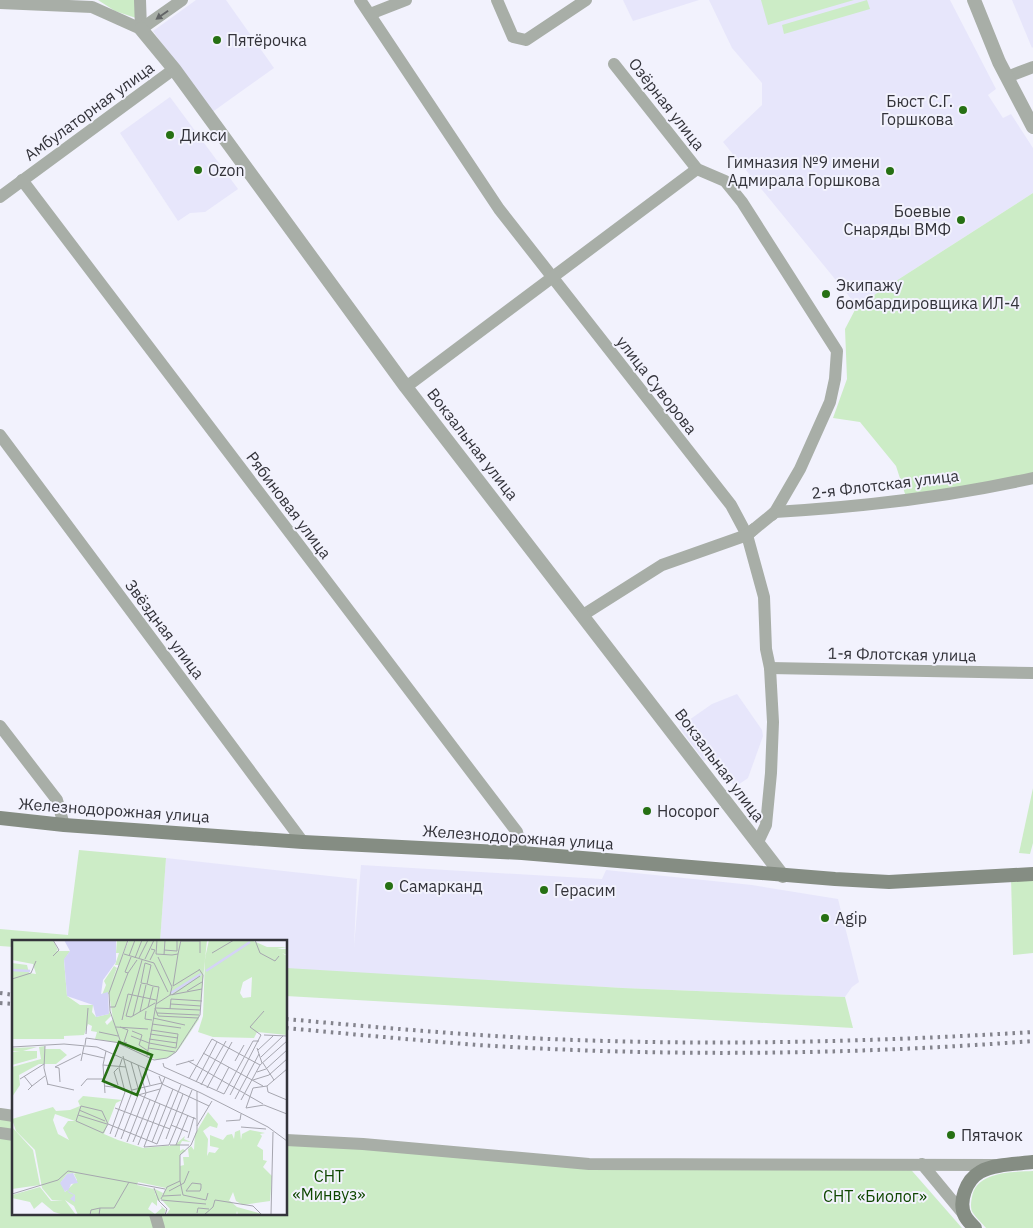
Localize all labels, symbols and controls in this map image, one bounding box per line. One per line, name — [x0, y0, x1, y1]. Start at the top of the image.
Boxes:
one-way arrow — [155, 10, 169, 20]
place label: Пятёрочка — [227, 30, 307, 50]
marker: Пятёрочка — [211, 34, 223, 46]
street label: Озёрная улица — [625, 54, 710, 155]
street label: Амбулаторная улица — [20, 57, 158, 165]
place label: Бюст С.Г. Горшкова — [881, 91, 953, 129]
marker: Бюст С.Г. Горшкова — [957, 104, 969, 116]
place label: Дикси — [180, 125, 227, 145]
marker: Дикси — [164, 129, 176, 141]
place label: Гимназия №9 имени Адмирала Горшкова — [727, 152, 880, 190]
place label: Ozon — [208, 160, 245, 180]
marker: Ozon — [192, 164, 204, 176]
marker: Гимназия №9 имени Адмирала Горшкова — [884, 165, 896, 177]
place label: Боевые Снаряды ВМФ — [843, 201, 951, 239]
marker: Боевые Снаряды ВМФ — [955, 214, 967, 226]
place label: Экипажу бомбардировщика ИЛ-4 — [836, 275, 1020, 313]
marker: Экипажу бомбардировщика ИЛ-4 — [820, 288, 832, 300]
street label: улица Суворова — [612, 332, 702, 439]
street label: Вокзальная улица — [423, 384, 523, 504]
street label: Рябиновая улица — [242, 447, 336, 563]
street label: 2-я Флотская улица — [810, 465, 960, 503]
street label: Звёздная улица — [121, 575, 209, 683]
street label: 1-я Флотская улица — [828, 643, 977, 665]
street label: Вокзальная улица — [671, 704, 769, 826]
street label: Железнодорожная улица — [18, 793, 211, 827]
place label: Носорог — [657, 801, 719, 821]
marker: Носорог — [641, 805, 653, 817]
street label: Железнодорожная улица — [422, 820, 615, 854]
place label: Самарканд — [399, 876, 483, 896]
marker: Самарканд — [383, 880, 395, 892]
place label: Герасим — [554, 880, 616, 900]
marker: Герасим — [538, 884, 550, 896]
place label: Agip — [835, 908, 867, 928]
marker: Agip — [819, 912, 831, 924]
inset map — [12, 940, 288, 1216]
place label: Пятачок — [961, 1125, 1023, 1145]
marker: Пятачок — [945, 1129, 957, 1141]
park label: СНТ «Минвуз» — [293, 1166, 366, 1204]
park label: СНТ «Биолог» — [823, 1186, 927, 1206]

